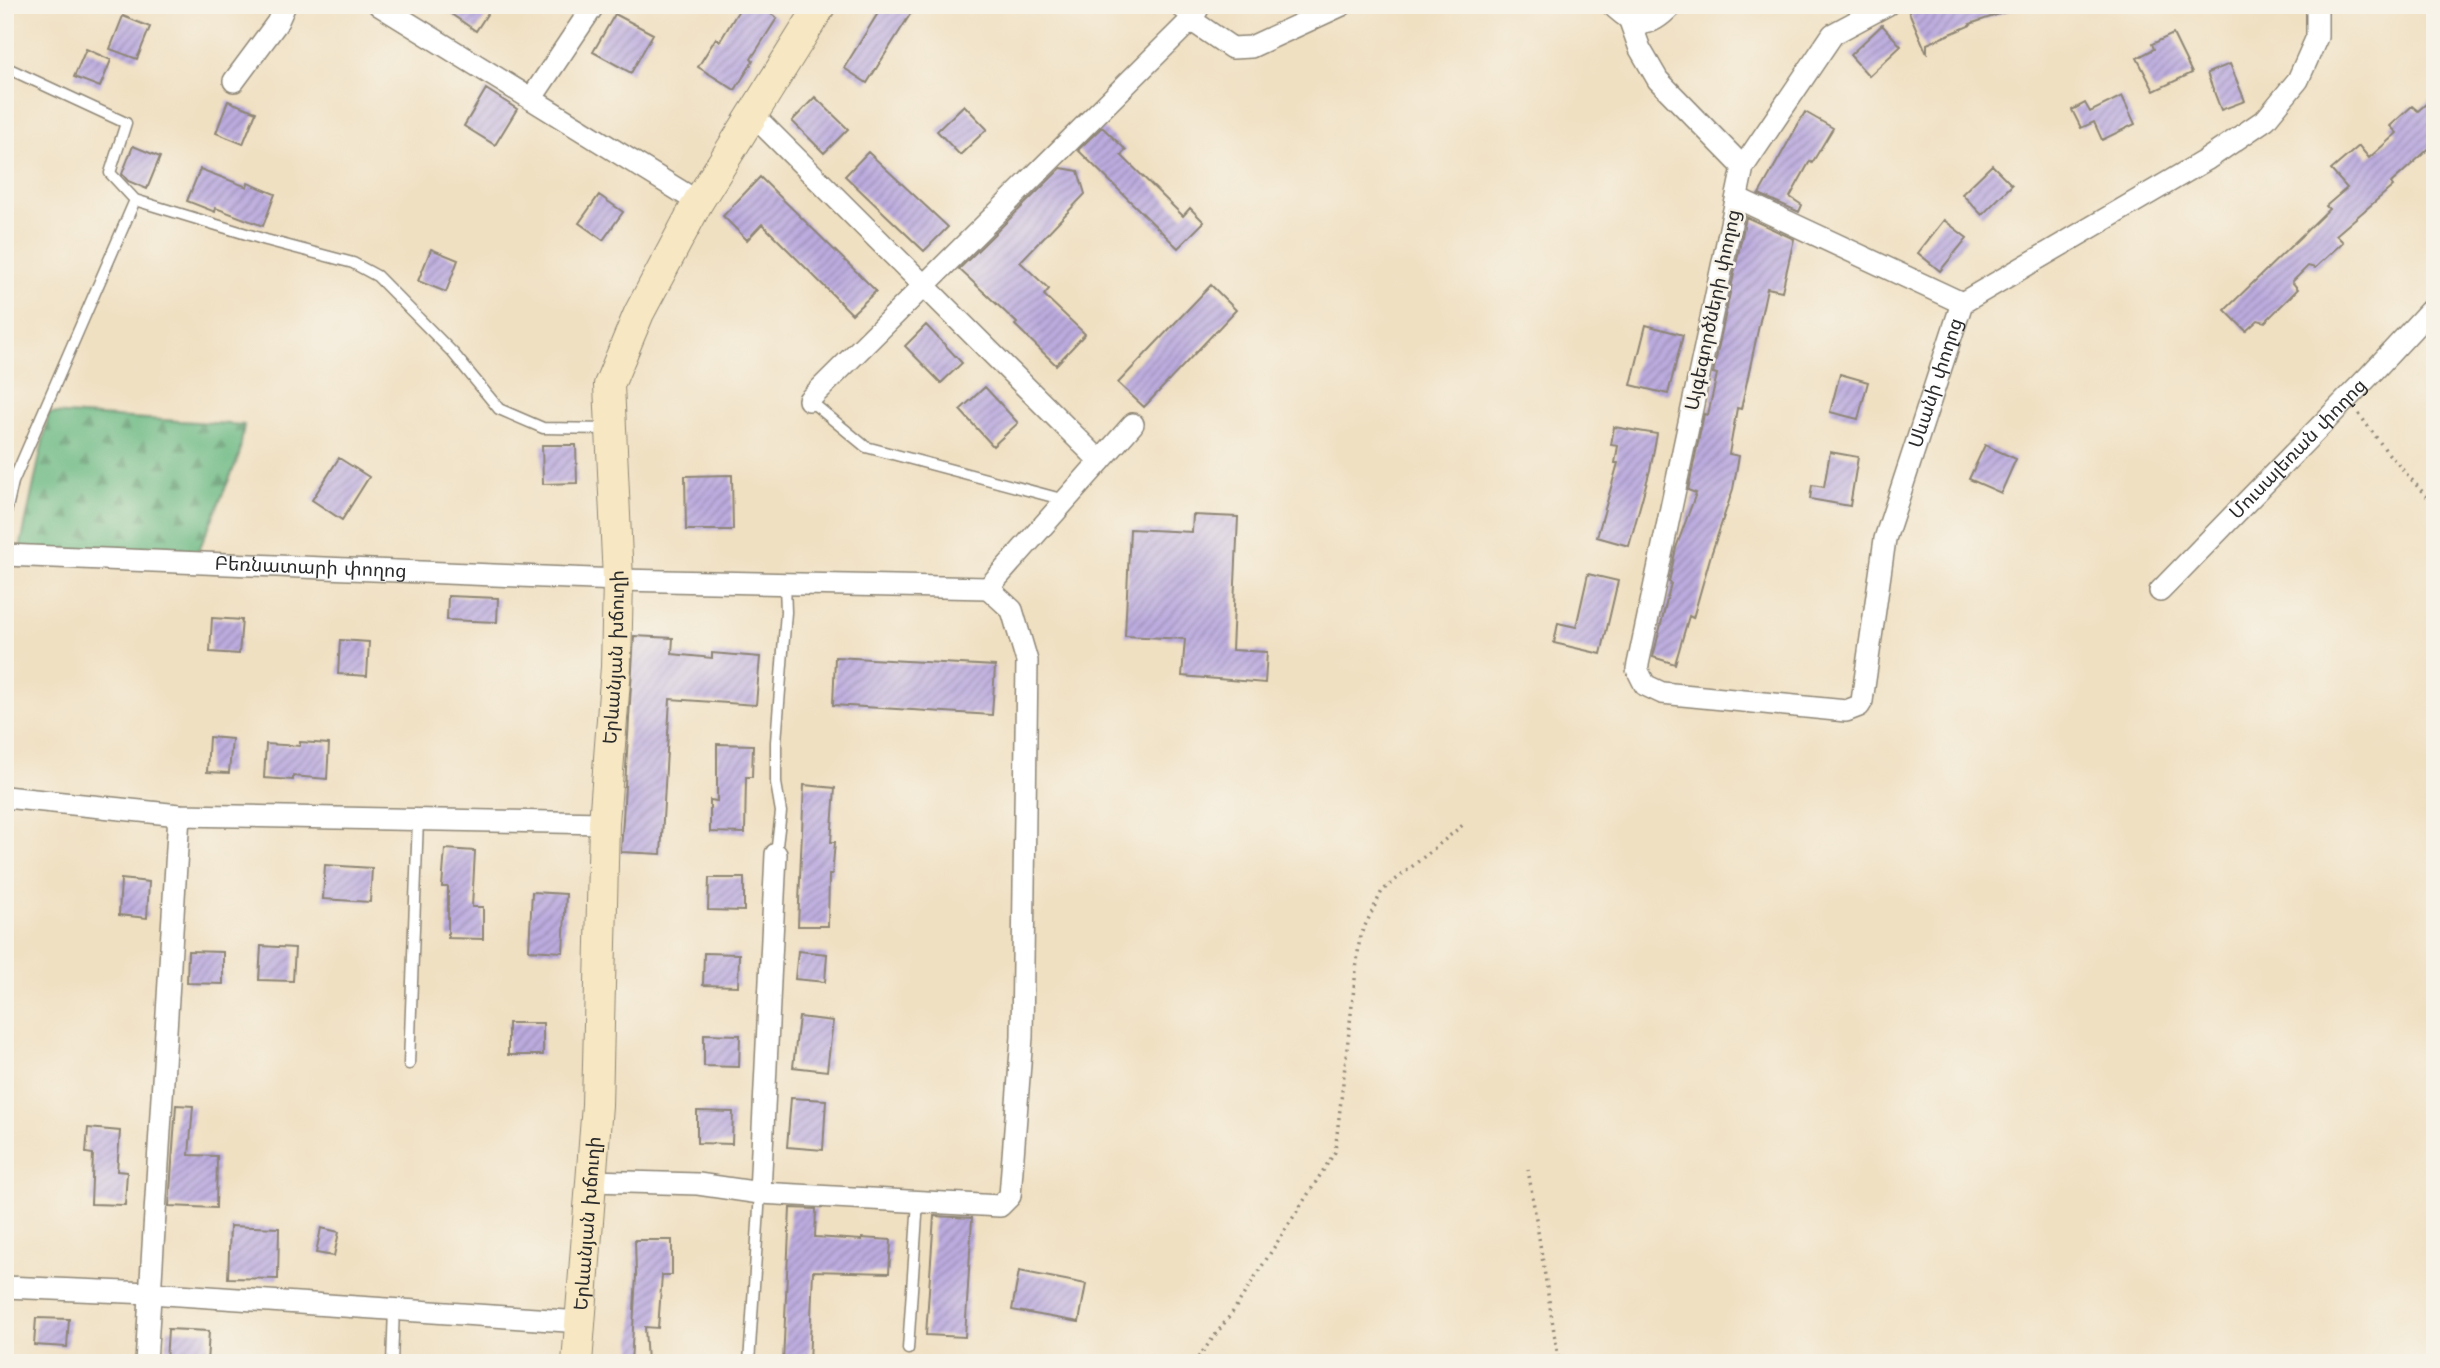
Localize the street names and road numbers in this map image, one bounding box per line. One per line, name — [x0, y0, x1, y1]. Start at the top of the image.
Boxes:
street label: Այգեգործների փողոց — [1681, 208, 1745, 412]
street label: Սևանի փողոց — [1905, 315, 1967, 451]
street label: Մուսալեռան փողոց — [2225, 374, 2371, 524]
street label: Բեռնատարի փողոց — [214, 553, 407, 582]
street label: Երևանյան խճուղի — [599, 570, 629, 745]
street label: Երևանյան խճուղի — [570, 1136, 606, 1311]

